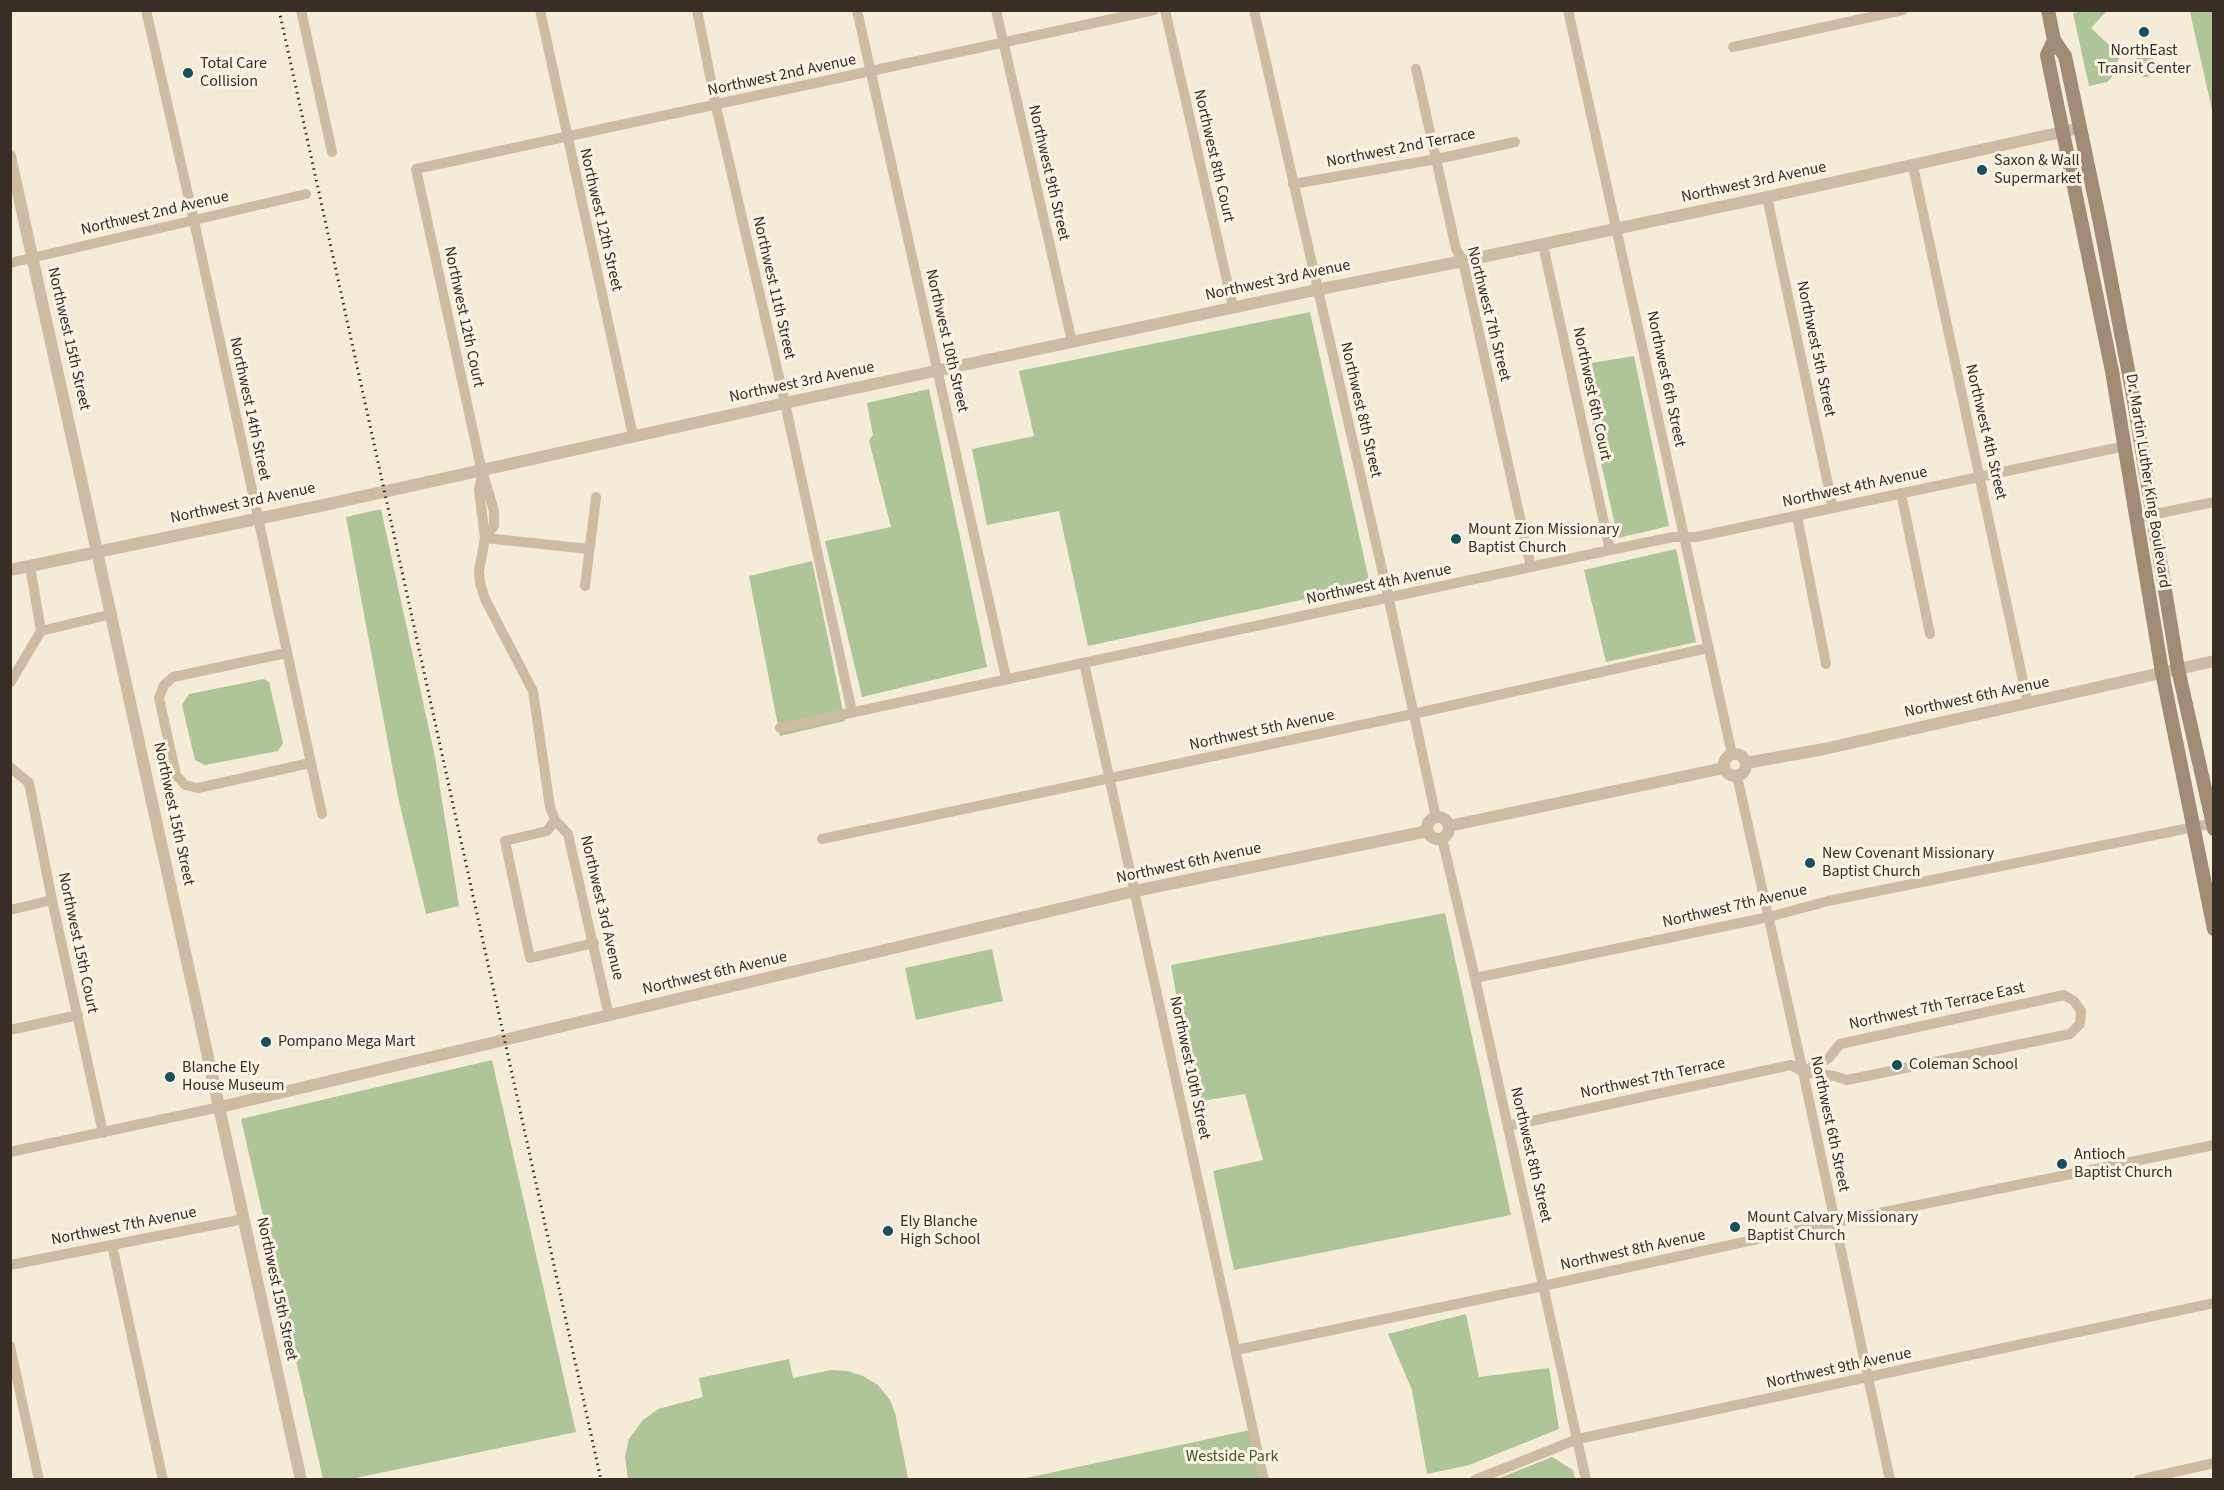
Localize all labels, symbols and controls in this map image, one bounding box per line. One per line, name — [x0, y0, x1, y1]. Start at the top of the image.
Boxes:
marker: NorthEast Transit Center — [2137, 25, 2151, 39]
place label: NorthEast Transit Center — [2097, 41, 2191, 79]
street label: Northwest 2nd Avenue — [706, 51, 858, 101]
place label: Total Care Collision — [200, 54, 267, 92]
marker: Total Care Collision — [181, 66, 195, 80]
street label: Northwest 8th Court — [1188, 88, 1238, 224]
street label: Northwest 9th Street — [1023, 103, 1073, 243]
street label: Northwest 2nd Terrace — [1325, 125, 1477, 173]
street label: Northwest 12th Street — [574, 147, 626, 293]
place label: Saxon & Wall Supermarket — [1994, 151, 2081, 189]
street label: Northwest 3rd Avenue — [1680, 158, 1828, 208]
marker: Saxon & Wall Supermarket — [1975, 163, 1989, 177]
street label: Northwest 2nd Avenue — [79, 188, 231, 240]
street label: Northwest 11th Street — [747, 215, 799, 361]
street label: Northwest 12th Court — [439, 245, 487, 389]
street label: Northwest 7th Street — [1462, 245, 1514, 383]
street label: Northwest 3rd Avenue — [1204, 256, 1352, 306]
street label: Northwest 15th Street — [42, 266, 94, 412]
street label: Northwest 10th Street — [920, 268, 972, 414]
street label: Northwest 5th Street — [1791, 279, 1839, 419]
street label: Northwest 6th Street — [1641, 309, 1689, 449]
street label: Northwest 6th Court — [1567, 326, 1615, 462]
street label: Northwest 14th Street — [224, 335, 274, 483]
street label: Northwest 8th Street — [1335, 340, 1385, 480]
street label: Northwest 3rd Avenue — [728, 358, 876, 408]
street label: Northwest 4th Street — [1960, 362, 2010, 502]
street label: Dr. Martin Luther King Boulevard — [2121, 372, 2173, 590]
street label: Northwest 4th Avenue — [1781, 463, 1929, 513]
street label: Northwest 3rd Avenue — [169, 479, 317, 529]
place label: Mount Zion Missionary Baptist Church — [1468, 520, 1619, 558]
marker: Mount Zion Missionary Baptist Church — [1449, 532, 1463, 546]
street label: Northwest 4th Avenue — [1305, 560, 1453, 610]
street label: Northwest 6th Avenue — [1903, 673, 2051, 723]
street label: Northwest 5th Avenue — [1188, 706, 1336, 756]
street label: Northwest 15th Street — [148, 740, 198, 888]
street label: Northwest 3rd Avenue — [575, 834, 627, 982]
street label: Northwest 6th Avenue — [1115, 839, 1263, 889]
place label: New Covenant Missionary Baptist Church — [1822, 844, 1994, 882]
marker: New Covenant Missionary Baptist Church — [1803, 856, 1817, 870]
street label: Northwest 15th Court — [53, 871, 101, 1015]
street label: Northwest 7th Avenue — [1661, 881, 1809, 933]
street label: Northwest 6th Avenue — [641, 948, 789, 1000]
street label: Northwest 7th Terrace East — [1847, 979, 2027, 1035]
street label: Northwest 10th Street — [1164, 994, 1214, 1142]
place label: Pompano Mega Mart — [278, 1032, 415, 1052]
marker: Pompano Mega Mart — [259, 1035, 273, 1049]
street label: Northwest 7th Terrace — [1579, 1054, 1727, 1104]
street label: Northwest 6th Street — [1805, 1054, 1853, 1194]
place label: Coleman School — [1909, 1055, 2018, 1075]
place label: Blanche Ely House Museum — [182, 1058, 285, 1096]
marker: Coleman School — [1890, 1058, 1904, 1072]
marker: Blanche Ely House Museum — [163, 1070, 177, 1084]
street label: Northwest 8th Street — [1505, 1085, 1555, 1225]
place label: Antioch Baptist Church — [2074, 1145, 2172, 1183]
marker: Antioch Baptist Church — [2055, 1157, 2069, 1171]
street label: Northwest 7th Avenue — [50, 1203, 198, 1251]
place label: Mount Calvary Missionary Baptist Church — [1747, 1208, 1918, 1246]
place label: Ely Blanche High School — [900, 1212, 980, 1250]
street label: Northwest 15th Street — [251, 1215, 301, 1363]
marker: Mount Calvary Missionary Baptist Church — [1728, 1220, 1742, 1234]
marker: Ely Blanche High School — [881, 1224, 895, 1238]
street label: Northwest 8th Avenue — [1559, 1226, 1707, 1276]
street label: Northwest 9th Avenue — [1765, 1344, 1913, 1394]
park label: Westside Park — [1186, 1447, 1278, 1467]

